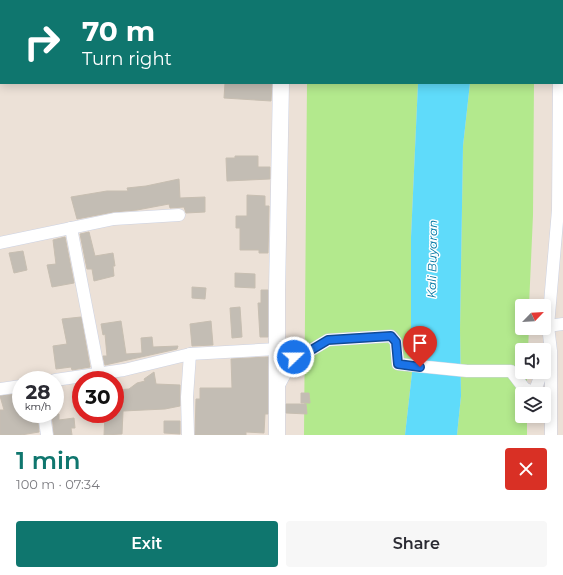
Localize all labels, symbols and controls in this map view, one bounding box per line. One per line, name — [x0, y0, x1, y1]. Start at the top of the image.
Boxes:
text: 70 m — [82, 14, 155, 48]
icon: right — [16, 16, 68, 68]
text: Turn right — [82, 48, 172, 70]
water label: Kali Buyaran — [424, 220, 440, 298]
north arrow — [515, 299, 551, 335]
map controls — [515, 299, 551, 423]
pin — [403, 326, 437, 367]
icon: arrive — [409, 332, 431, 354]
position arrow — [273, 336, 315, 378]
button: sound — [515, 343, 551, 379]
speed limit sign: 30 — [72, 371, 124, 423]
text: 28 — [26, 380, 51, 404]
button: layers — [515, 387, 551, 423]
text: km/h — [25, 400, 51, 413]
text: 1 min — [16, 446, 80, 475]
button: close — [505, 448, 547, 490]
text: 100 m · 07:34 — [16, 476, 100, 492]
button: Exit — [16, 521, 278, 567]
button: Share — [286, 521, 547, 567]

